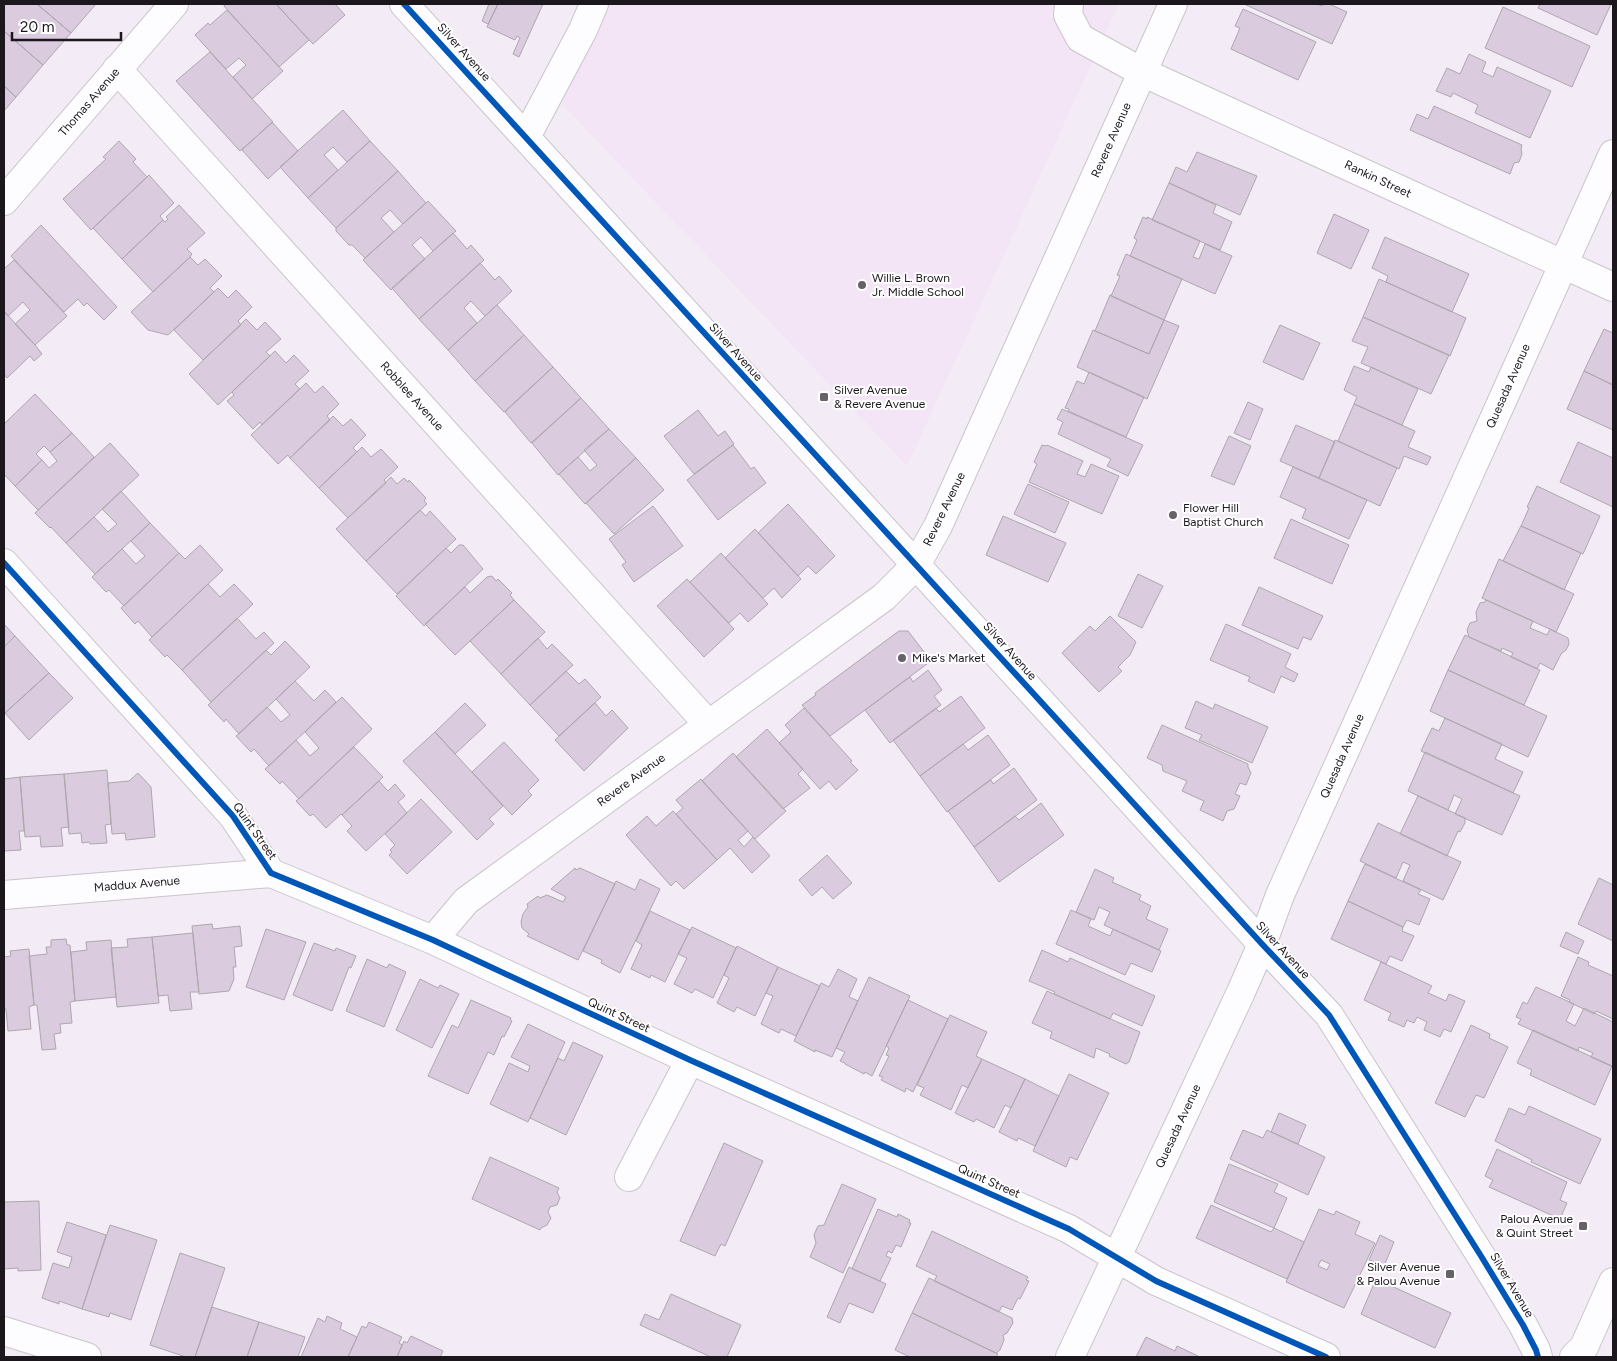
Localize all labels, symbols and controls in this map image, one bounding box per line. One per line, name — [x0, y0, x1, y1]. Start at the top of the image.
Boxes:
scale bar — [12, 10, 121, 42]
text: 20 m — [20, 18, 54, 36]
street label: Silver Avenue — [434, 20, 494, 84]
street label: Thomas Avenue — [56, 65, 123, 139]
street label: Revere Avenue — [1088, 100, 1134, 180]
street label: Rankin Street — [1342, 157, 1414, 201]
place label: Willie L. Brown Jr. Middle School — [872, 271, 964, 299]
marker: Willie L. Brown Jr. Middle School — [856, 279, 868, 291]
street label: Silver Avenue — [706, 320, 766, 384]
street label: Quesada Avenue — [1483, 341, 1533, 430]
street label: Robblee Avenue — [377, 359, 447, 434]
place label: Silver Avenue & Revere Avenue — [834, 383, 926, 411]
marker: Silver Avenue & Revere Avenue — [818, 391, 830, 403]
street label: Revere Avenue — [920, 469, 968, 548]
place label: Flower Hill Baptist Church — [1183, 501, 1264, 529]
marker: Flower Hill Baptist Church — [1167, 509, 1179, 521]
street label: Silver Avenue — [980, 619, 1040, 683]
place label: Mike's Market — [912, 651, 986, 665]
marker: Mike's Market — [896, 652, 908, 664]
street label: Quesada Avenue — [1317, 711, 1367, 800]
street label: Revere Avenue — [594, 750, 668, 809]
street label: Quint Street — [230, 800, 280, 863]
street label: Maddux Avenue — [93, 873, 181, 895]
street label: Silver Avenue — [1253, 919, 1313, 982]
street label: Quint Street — [586, 995, 653, 1036]
street label: Quesada Avenue — [1152, 1081, 1204, 1170]
street label: Quint Street — [956, 1161, 1023, 1201]
place label: Palou Avenue & Quint Street — [1496, 1212, 1573, 1240]
marker: Palou Avenue & Quint Street — [1577, 1220, 1589, 1232]
street label: Silver Avenue — [1487, 1250, 1537, 1320]
place label: Silver Avenue & Palou Avenue — [1357, 1260, 1440, 1288]
marker: Silver Avenue & Palou Avenue — [1444, 1268, 1456, 1280]

